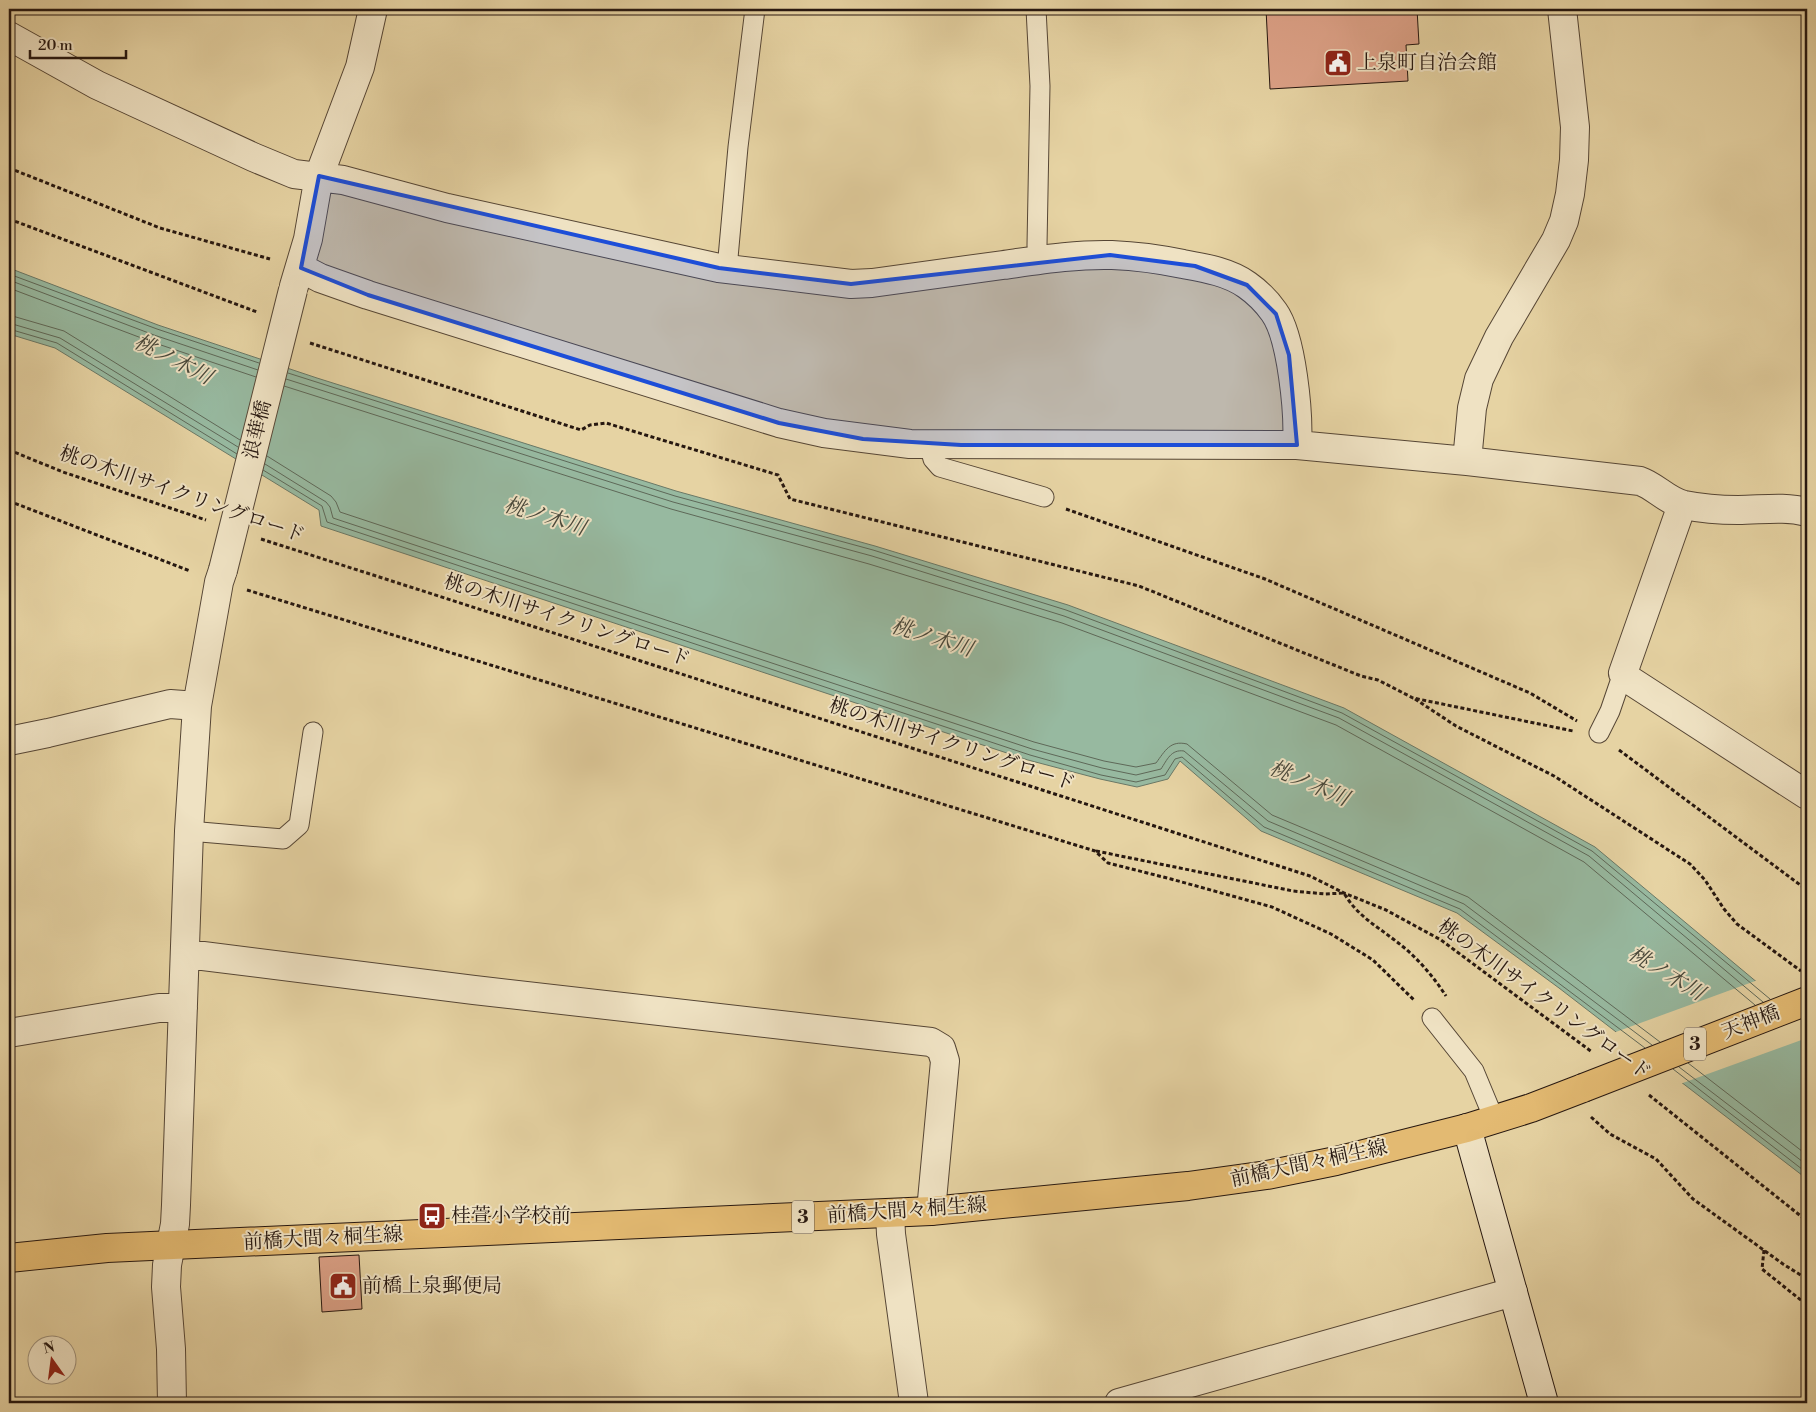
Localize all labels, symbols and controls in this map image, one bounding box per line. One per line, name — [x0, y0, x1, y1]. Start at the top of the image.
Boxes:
scale bar — [30, 28, 126, 60]
text: 20 m — [38, 36, 73, 55]
public building icon: 上泉町自治会館 — [1323, 48, 1353, 78]
place label: 上泉町自治会館 — [1357, 51, 1497, 76]
water label: 桃ノ木川 — [130, 329, 218, 392]
street label: 浪華橋 — [239, 398, 277, 462]
street label: 桃の木川サイクリングロード — [56, 441, 308, 549]
water label: 桃ノ木川 — [501, 492, 591, 542]
street label: 桃の木川サイクリングロード — [441, 569, 693, 673]
water label: 桃ノ木川 — [888, 613, 978, 663]
street label: 桃の木川サイクリングロード — [826, 693, 1078, 797]
water label: 桃ノ木川 — [1265, 756, 1355, 813]
street label: 桃の木川サイクリングロード — [1432, 914, 1656, 1086]
water label: 桃ノ木川 — [1623, 941, 1710, 1008]
street label: 天神橋 — [1719, 1001, 1783, 1045]
road number: 3 — [1684, 1028, 1706, 1060]
street label: 前橋大間々桐生線 — [1228, 1135, 1390, 1193]
street label: 前橋大間々桐生線 — [826, 1193, 988, 1229]
road number: 3 — [792, 1200, 814, 1234]
bus stop icon: 桂萱小学校前 — [417, 1201, 447, 1231]
place label: 桂萱小学校前 — [451, 1204, 571, 1229]
street label: 前橋大間々桐生線 — [242, 1222, 404, 1256]
public building icon: 前橋上泉郵便局 — [328, 1271, 358, 1301]
place label: 前橋上泉郵便局 — [362, 1274, 502, 1299]
north arrow — [28, 1334, 78, 1384]
text: N — [42, 1338, 57, 1358]

